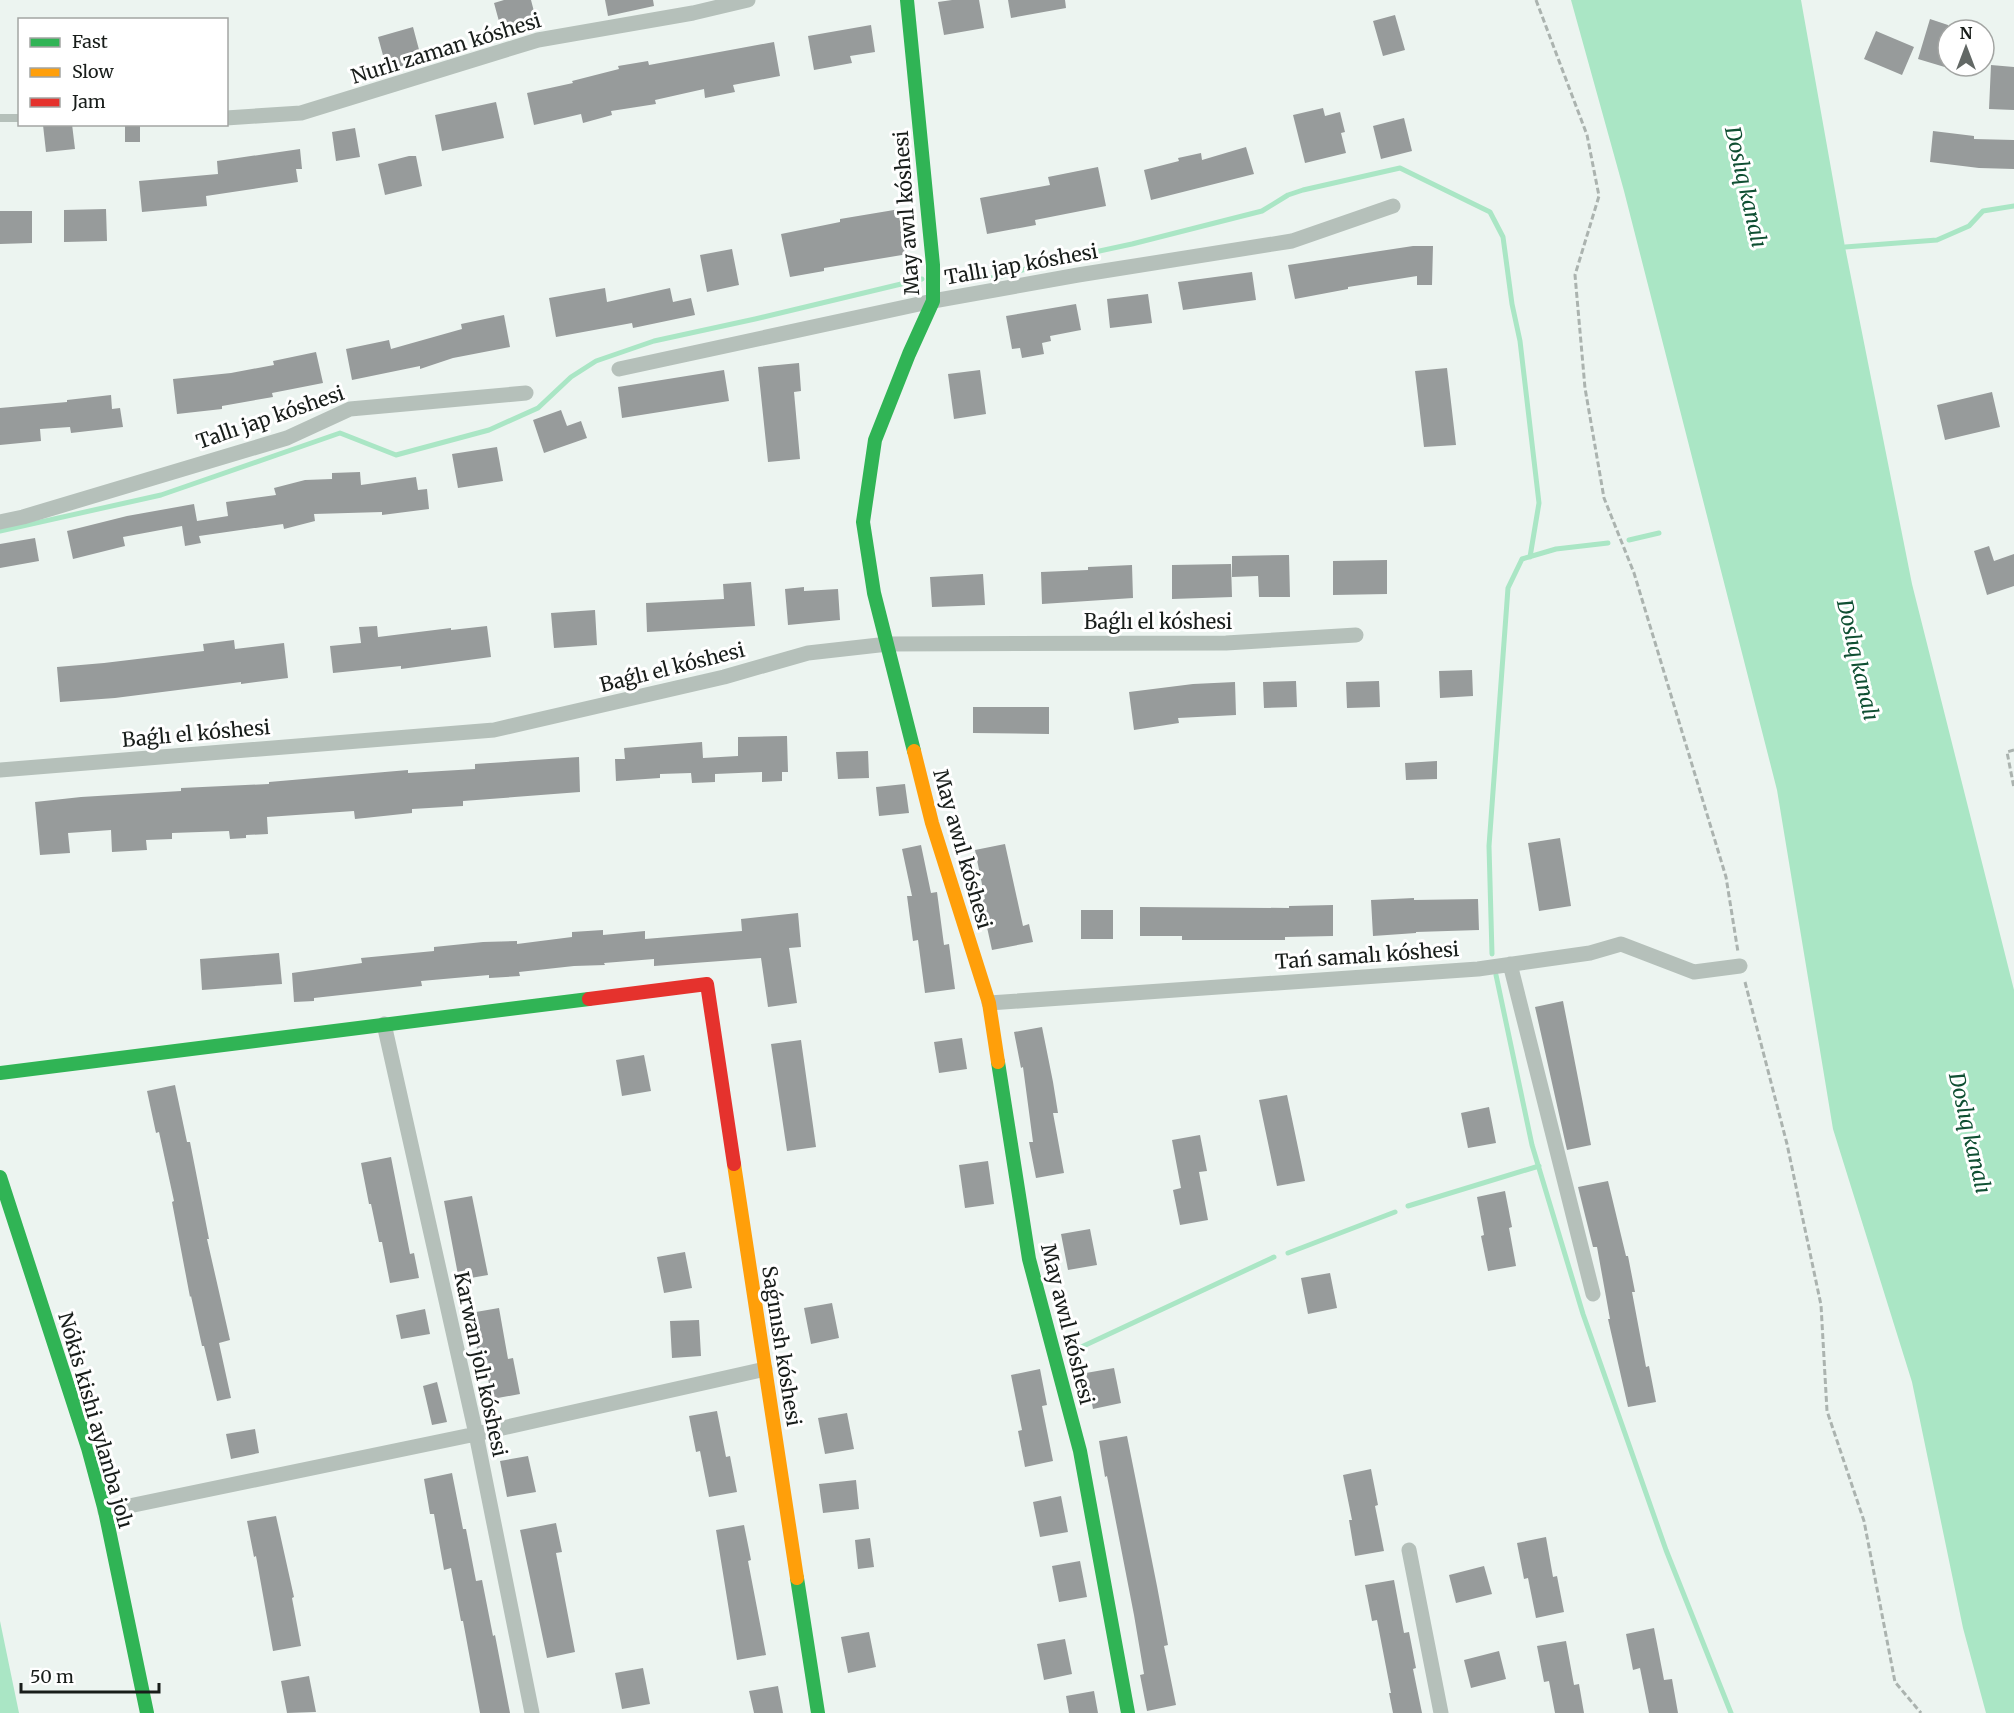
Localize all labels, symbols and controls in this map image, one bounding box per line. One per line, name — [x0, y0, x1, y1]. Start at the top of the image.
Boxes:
street label: Nurlı zaman kóshesi — [348, 7, 544, 89]
legend — [18, 18, 228, 126]
north arrow — [1936, 18, 1996, 78]
text: N — [1960, 23, 1973, 43]
text: Fast — [72, 30, 108, 53]
text: Slow — [72, 60, 115, 83]
text: Jam — [71, 90, 106, 113]
water label: Doslıq kanalı — [1719, 123, 1773, 250]
street label: May awıl kóshesi — [888, 130, 924, 296]
street label: Tallı jap kóshesi — [942, 238, 1100, 290]
street label: Tallı jap kóshesi — [193, 380, 347, 454]
water label: Doslıq kanalı — [1831, 596, 1885, 723]
street label: Baǵlı el kóshesi — [1084, 609, 1232, 634]
street label: Baǵlı el kóshesi — [597, 637, 747, 697]
street label: Baǵlı el kóshesi — [121, 714, 271, 752]
street label: May awıl kóshesi — [928, 766, 998, 932]
street label: Tań samalı kóshesi — [1274, 936, 1460, 974]
water label: Doslıq kanalı — [1943, 1069, 1997, 1196]
street label: May awıl kóshesi — [1036, 1241, 1100, 1407]
street label: Saǵınısh kóshesi — [757, 1264, 807, 1428]
street label: Karwan jolı kóshesi — [449, 1269, 513, 1459]
street label: Nókis kishi aylanba jolı — [53, 1309, 139, 1531]
scale bar — [21, 1656, 159, 1694]
text: 50 m — [30, 1665, 74, 1688]

